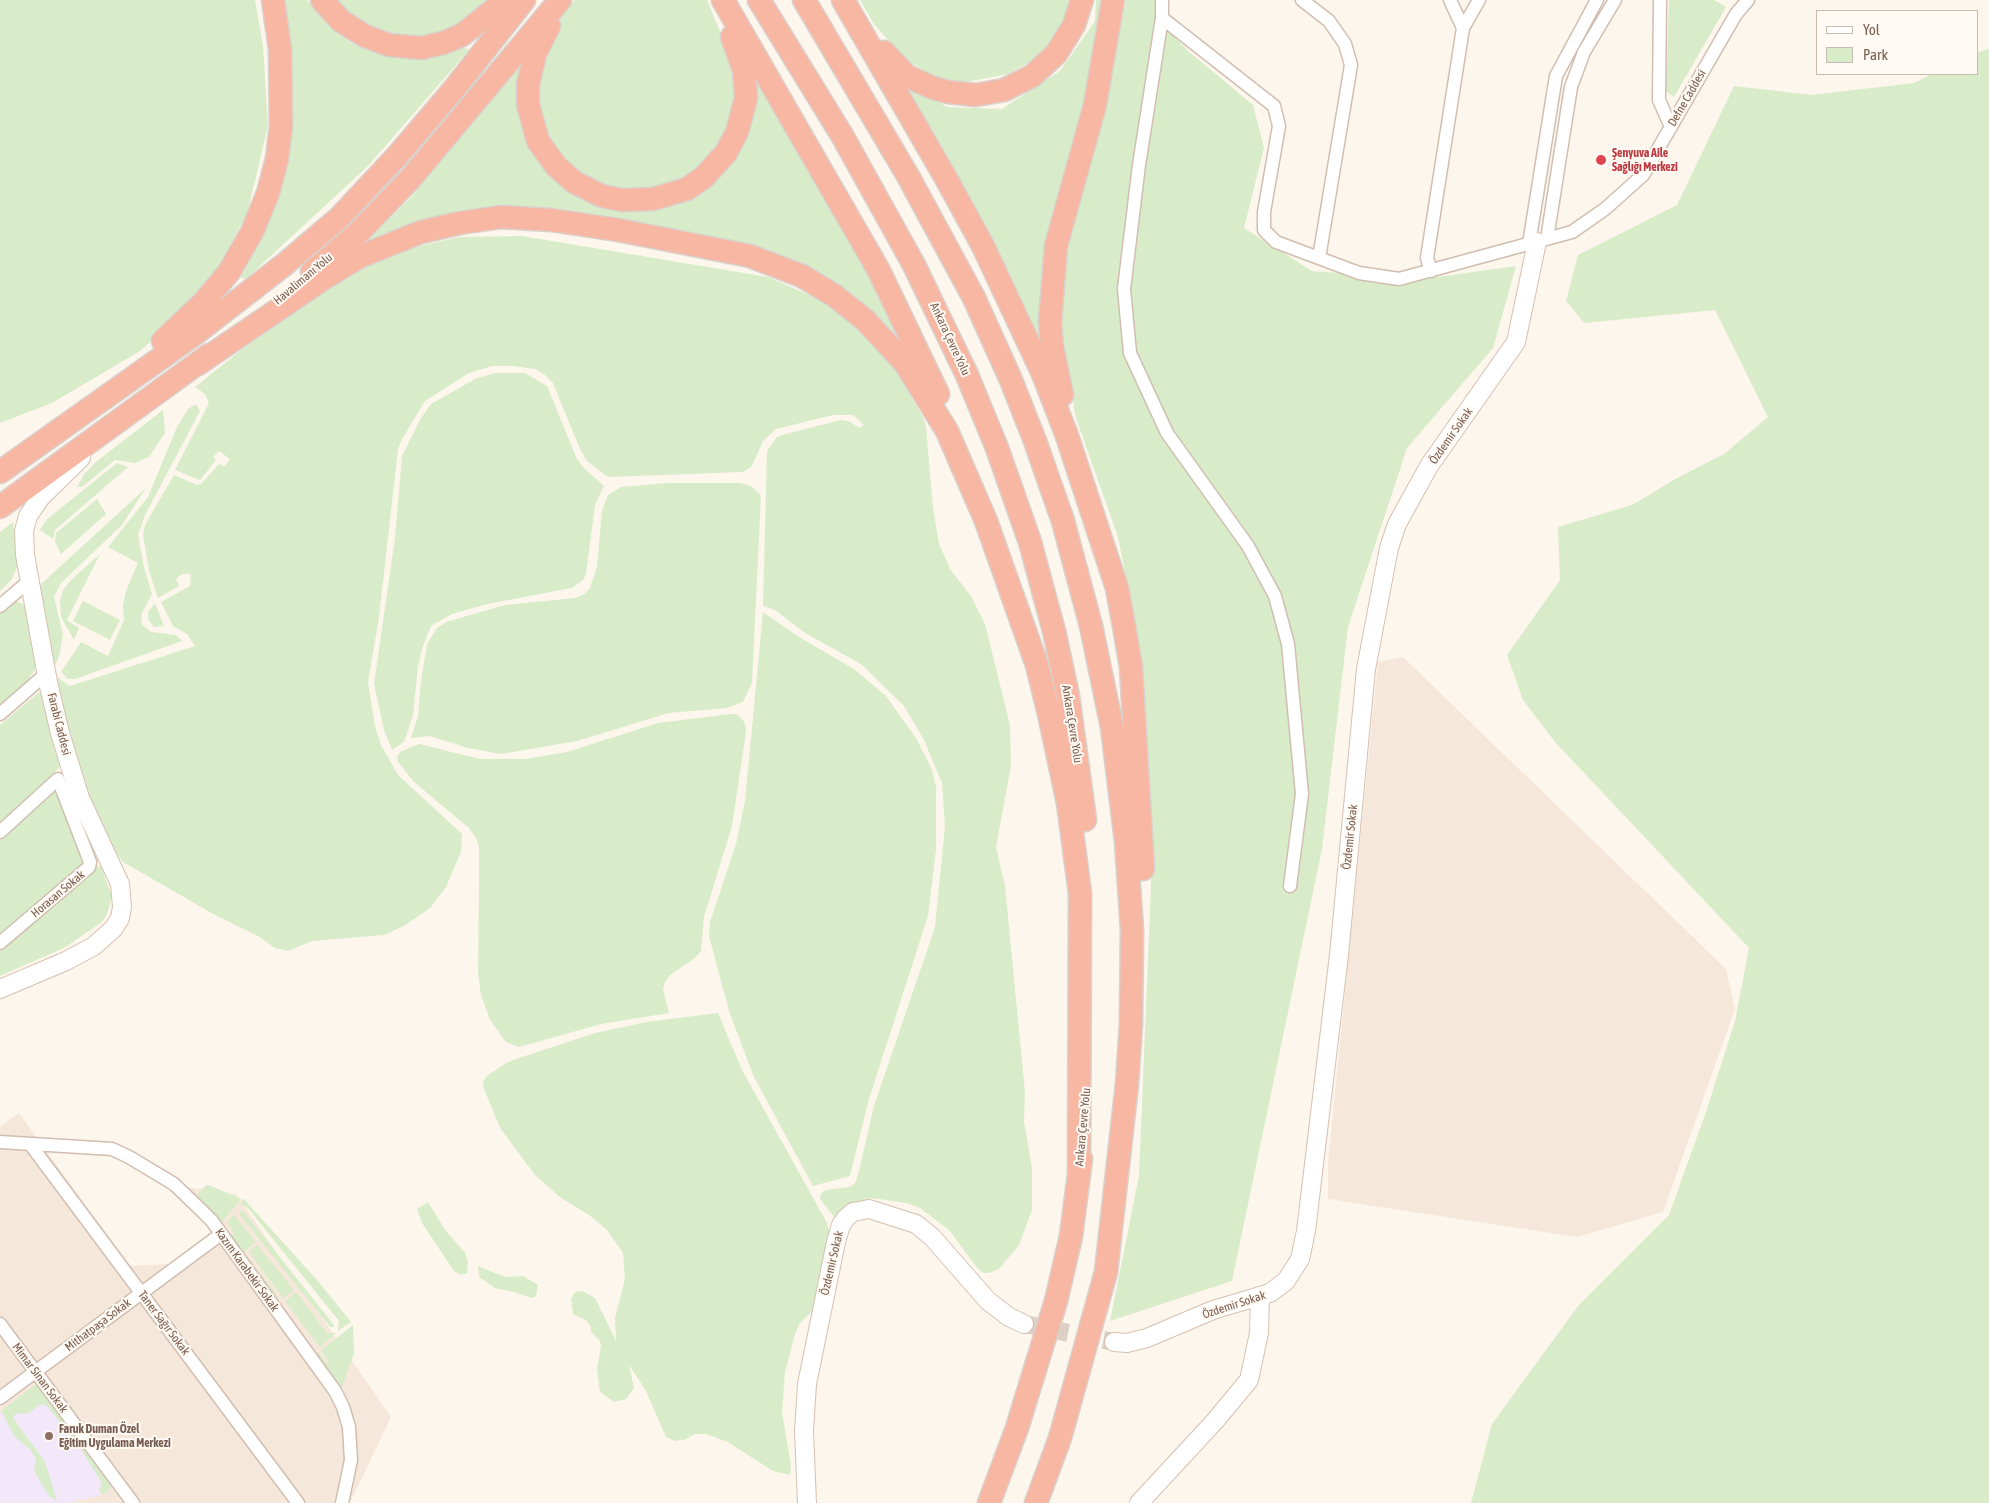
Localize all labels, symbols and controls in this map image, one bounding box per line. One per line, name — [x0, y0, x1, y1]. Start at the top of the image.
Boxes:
legend — [1816, 10, 1979, 75]
text: Yol — [1863, 21, 1880, 38]
text: Park — [1863, 46, 1888, 63]
street label: Defne Caddesi — [1665, 67, 1709, 129]
place label: Şenyuva Aile Sağlığı Merkezi — [1612, 146, 1678, 174]
marker: Şenyuva Aile Sağlığı Merkezi — [1594, 153, 1608, 167]
street label: Havalimanı Yolu — [271, 250, 335, 308]
street label: Ankara Çevre Yolu — [927, 300, 973, 378]
street label: Özdemir Sokak — [1426, 405, 1476, 467]
street label: Ankara Çevre Yolu — [1059, 684, 1085, 764]
street label: Farabi Caddesi — [44, 691, 74, 757]
street label: Özdemir Sokak — [1339, 804, 1361, 870]
street label: Horasan Sokak — [28, 867, 88, 921]
street label: Ankara Çevre Yolu — [1072, 1087, 1094, 1167]
street label: Kazım Karabekir Sokak — [212, 1226, 282, 1314]
street label: Özdemir Sokak — [818, 1229, 846, 1297]
street label: Taner Sağır Sokak — [135, 1288, 193, 1358]
street label: Özdemir Sokak — [1201, 1288, 1267, 1322]
street label: Mithatpaşa Sokak — [62, 1296, 134, 1354]
street label: Mimar Sinan Sokak — [9, 1340, 71, 1416]
place label: Faruk Duman Özel Eğitim Uygulama Merkezi — [59, 1422, 171, 1450]
marker: Faruk Duman Özel Eğitim Uygulama Merkezi — [43, 1430, 55, 1442]

